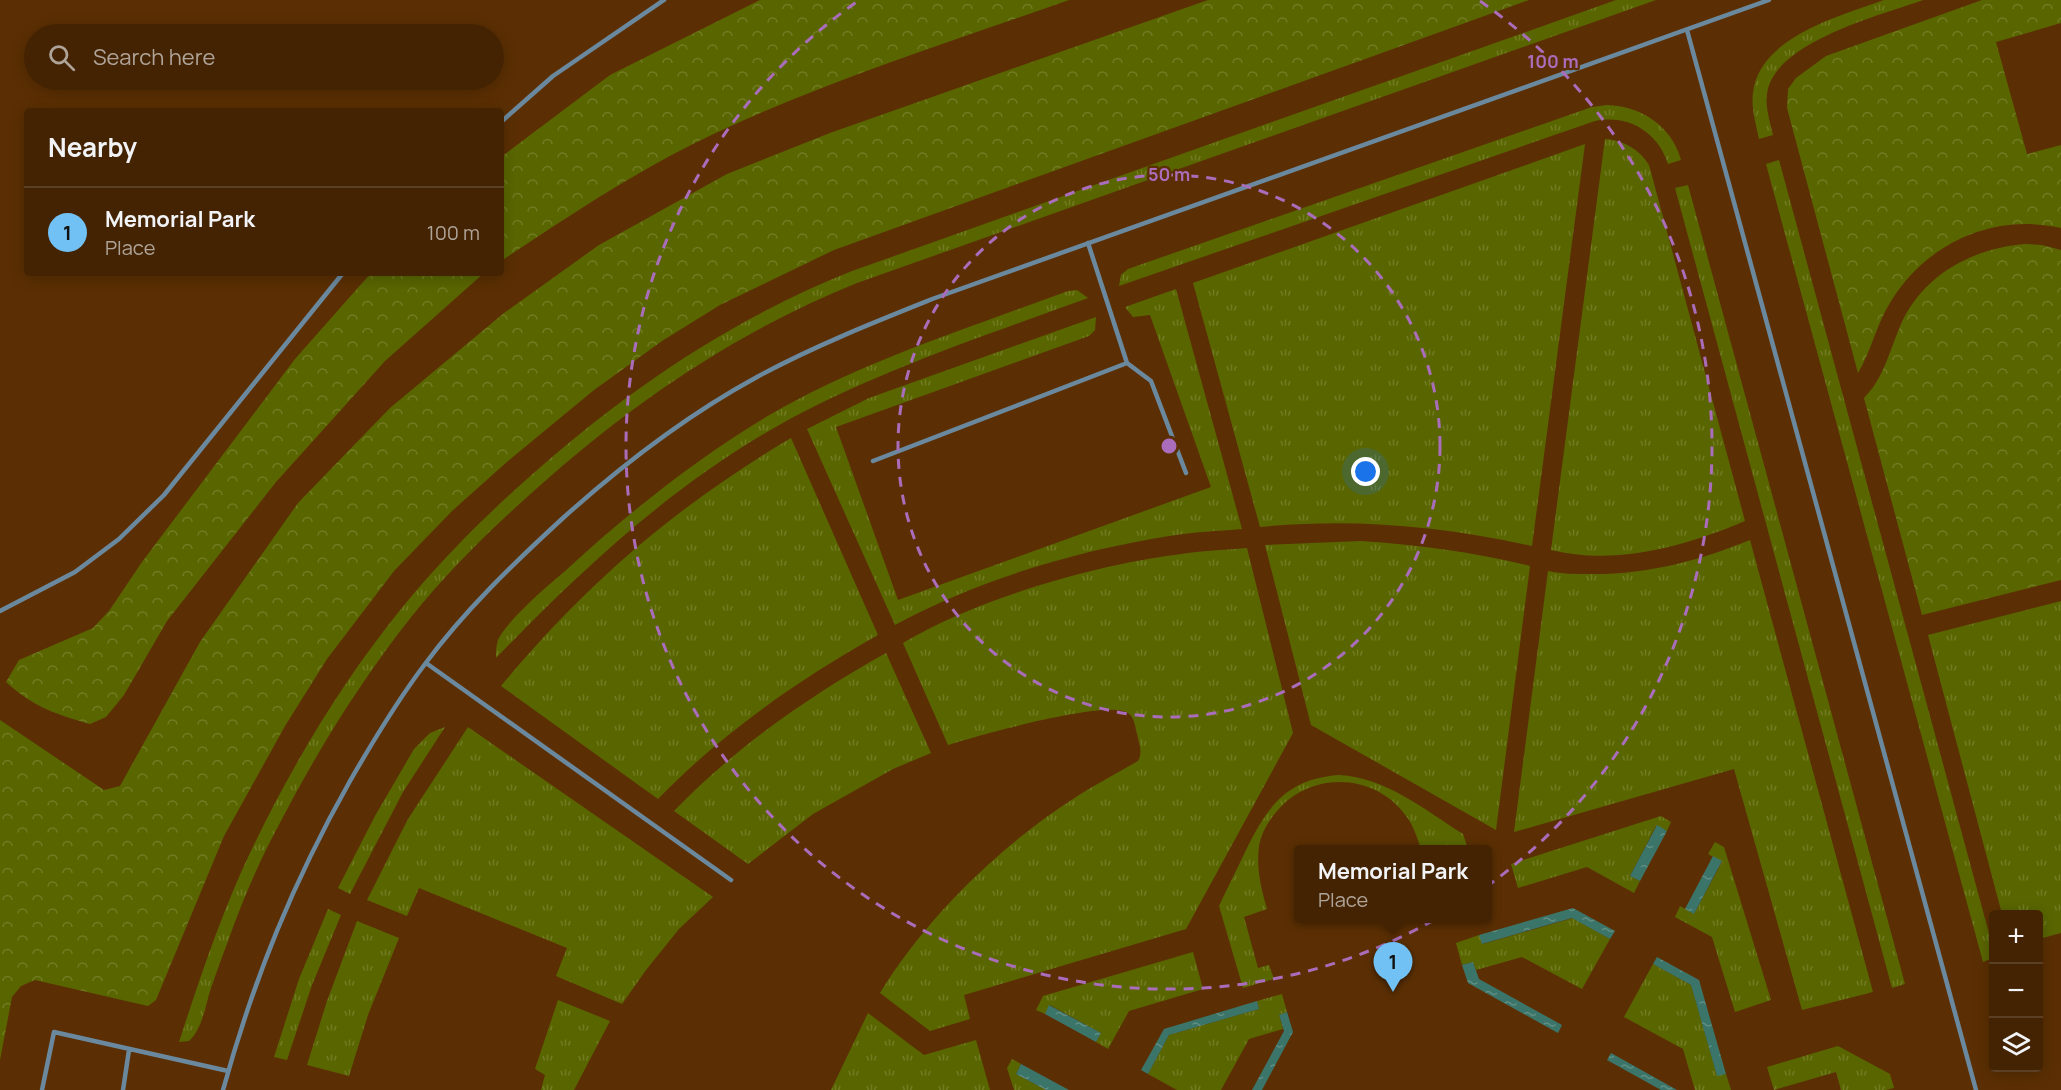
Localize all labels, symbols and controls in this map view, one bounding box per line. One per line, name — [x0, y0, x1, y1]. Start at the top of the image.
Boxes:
search box — [24, 24, 504, 90]
icon: search — [45, 41, 78, 74]
text: Search here — [93, 42, 215, 72]
text: 100 m — [1527, 49, 1579, 73]
text: Nearby — [48, 129, 137, 165]
text: 50 m — [1148, 162, 1190, 186]
text: Memorial Park — [105, 204, 255, 234]
text: 1 — [63, 219, 72, 246]
text: 100 m — [427, 219, 480, 246]
text: Place — [105, 234, 155, 261]
centre of rings — [1159, 436, 1179, 456]
your location — [1351, 457, 1380, 486]
popup — [1294, 845, 1492, 923]
text: Memorial Park — [1318, 856, 1468, 886]
text: Place — [1318, 886, 1368, 913]
map controls — [1989, 910, 2043, 1072]
button: + — [1989, 910, 2043, 964]
pin: 1 — [1374, 942, 1412, 992]
button: − — [1989, 964, 2043, 1018]
button: layers — [1989, 1018, 2043, 1072]

